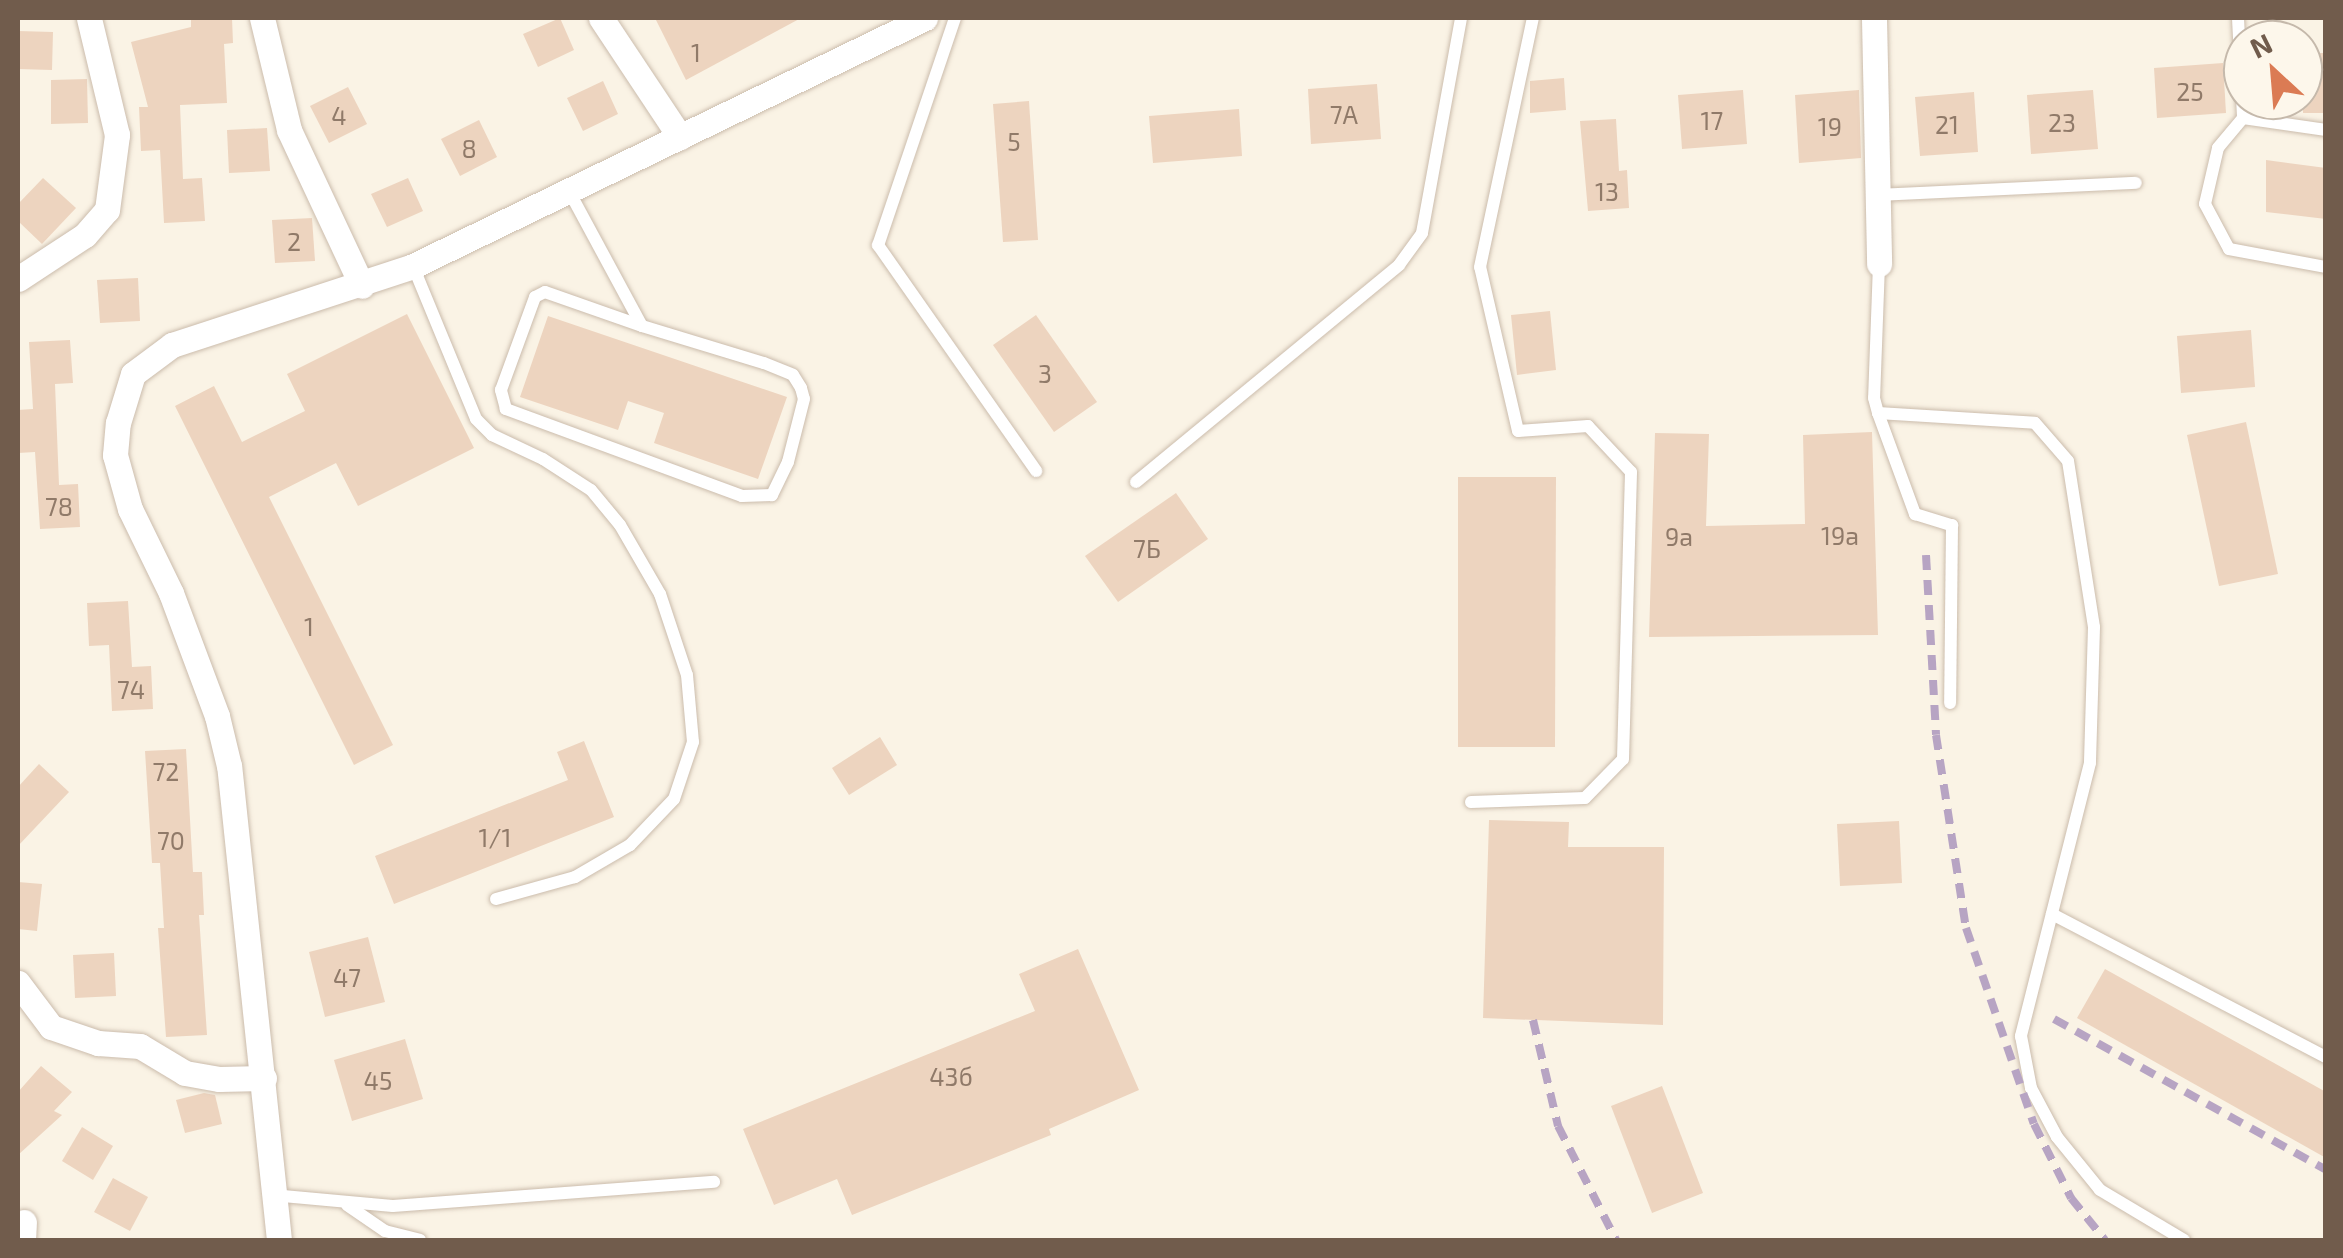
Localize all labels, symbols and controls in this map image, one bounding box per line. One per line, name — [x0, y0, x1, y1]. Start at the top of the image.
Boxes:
north arrow — [2223, 20, 2323, 120]
text: N — [2244, 25, 2277, 65]
house number: 1 — [691, 37, 701, 67]
house number: 25 — [2176, 76, 2204, 106]
house number: 7А — [1330, 99, 1358, 129]
house number: 4 — [331, 100, 347, 130]
house number: 17 — [1701, 105, 1723, 135]
house number: 23 — [2048, 107, 2076, 137]
house number: 21 — [1935, 109, 1959, 139]
house number: 19 — [1818, 111, 1842, 141]
house number: 5 — [1007, 126, 1021, 156]
house number: 8 — [461, 133, 477, 163]
house number: 13 — [1595, 176, 1619, 206]
house number: 2 — [287, 226, 301, 256]
house number: 3 — [1038, 358, 1052, 388]
house number: 78 — [45, 491, 73, 521]
house number: 19а — [1821, 520, 1859, 550]
house number: 9а — [1665, 521, 1693, 551]
house number: 7Б — [1133, 533, 1161, 563]
house number: 1 — [304, 611, 314, 641]
house number: 74 — [117, 674, 145, 704]
house number: 72 — [153, 756, 179, 786]
house number: 1/1 — [479, 822, 511, 852]
house number: 70 — [157, 825, 185, 855]
house number: 47 — [333, 962, 361, 992]
house number: 43б — [929, 1061, 973, 1091]
house number: 45 — [364, 1065, 392, 1095]

